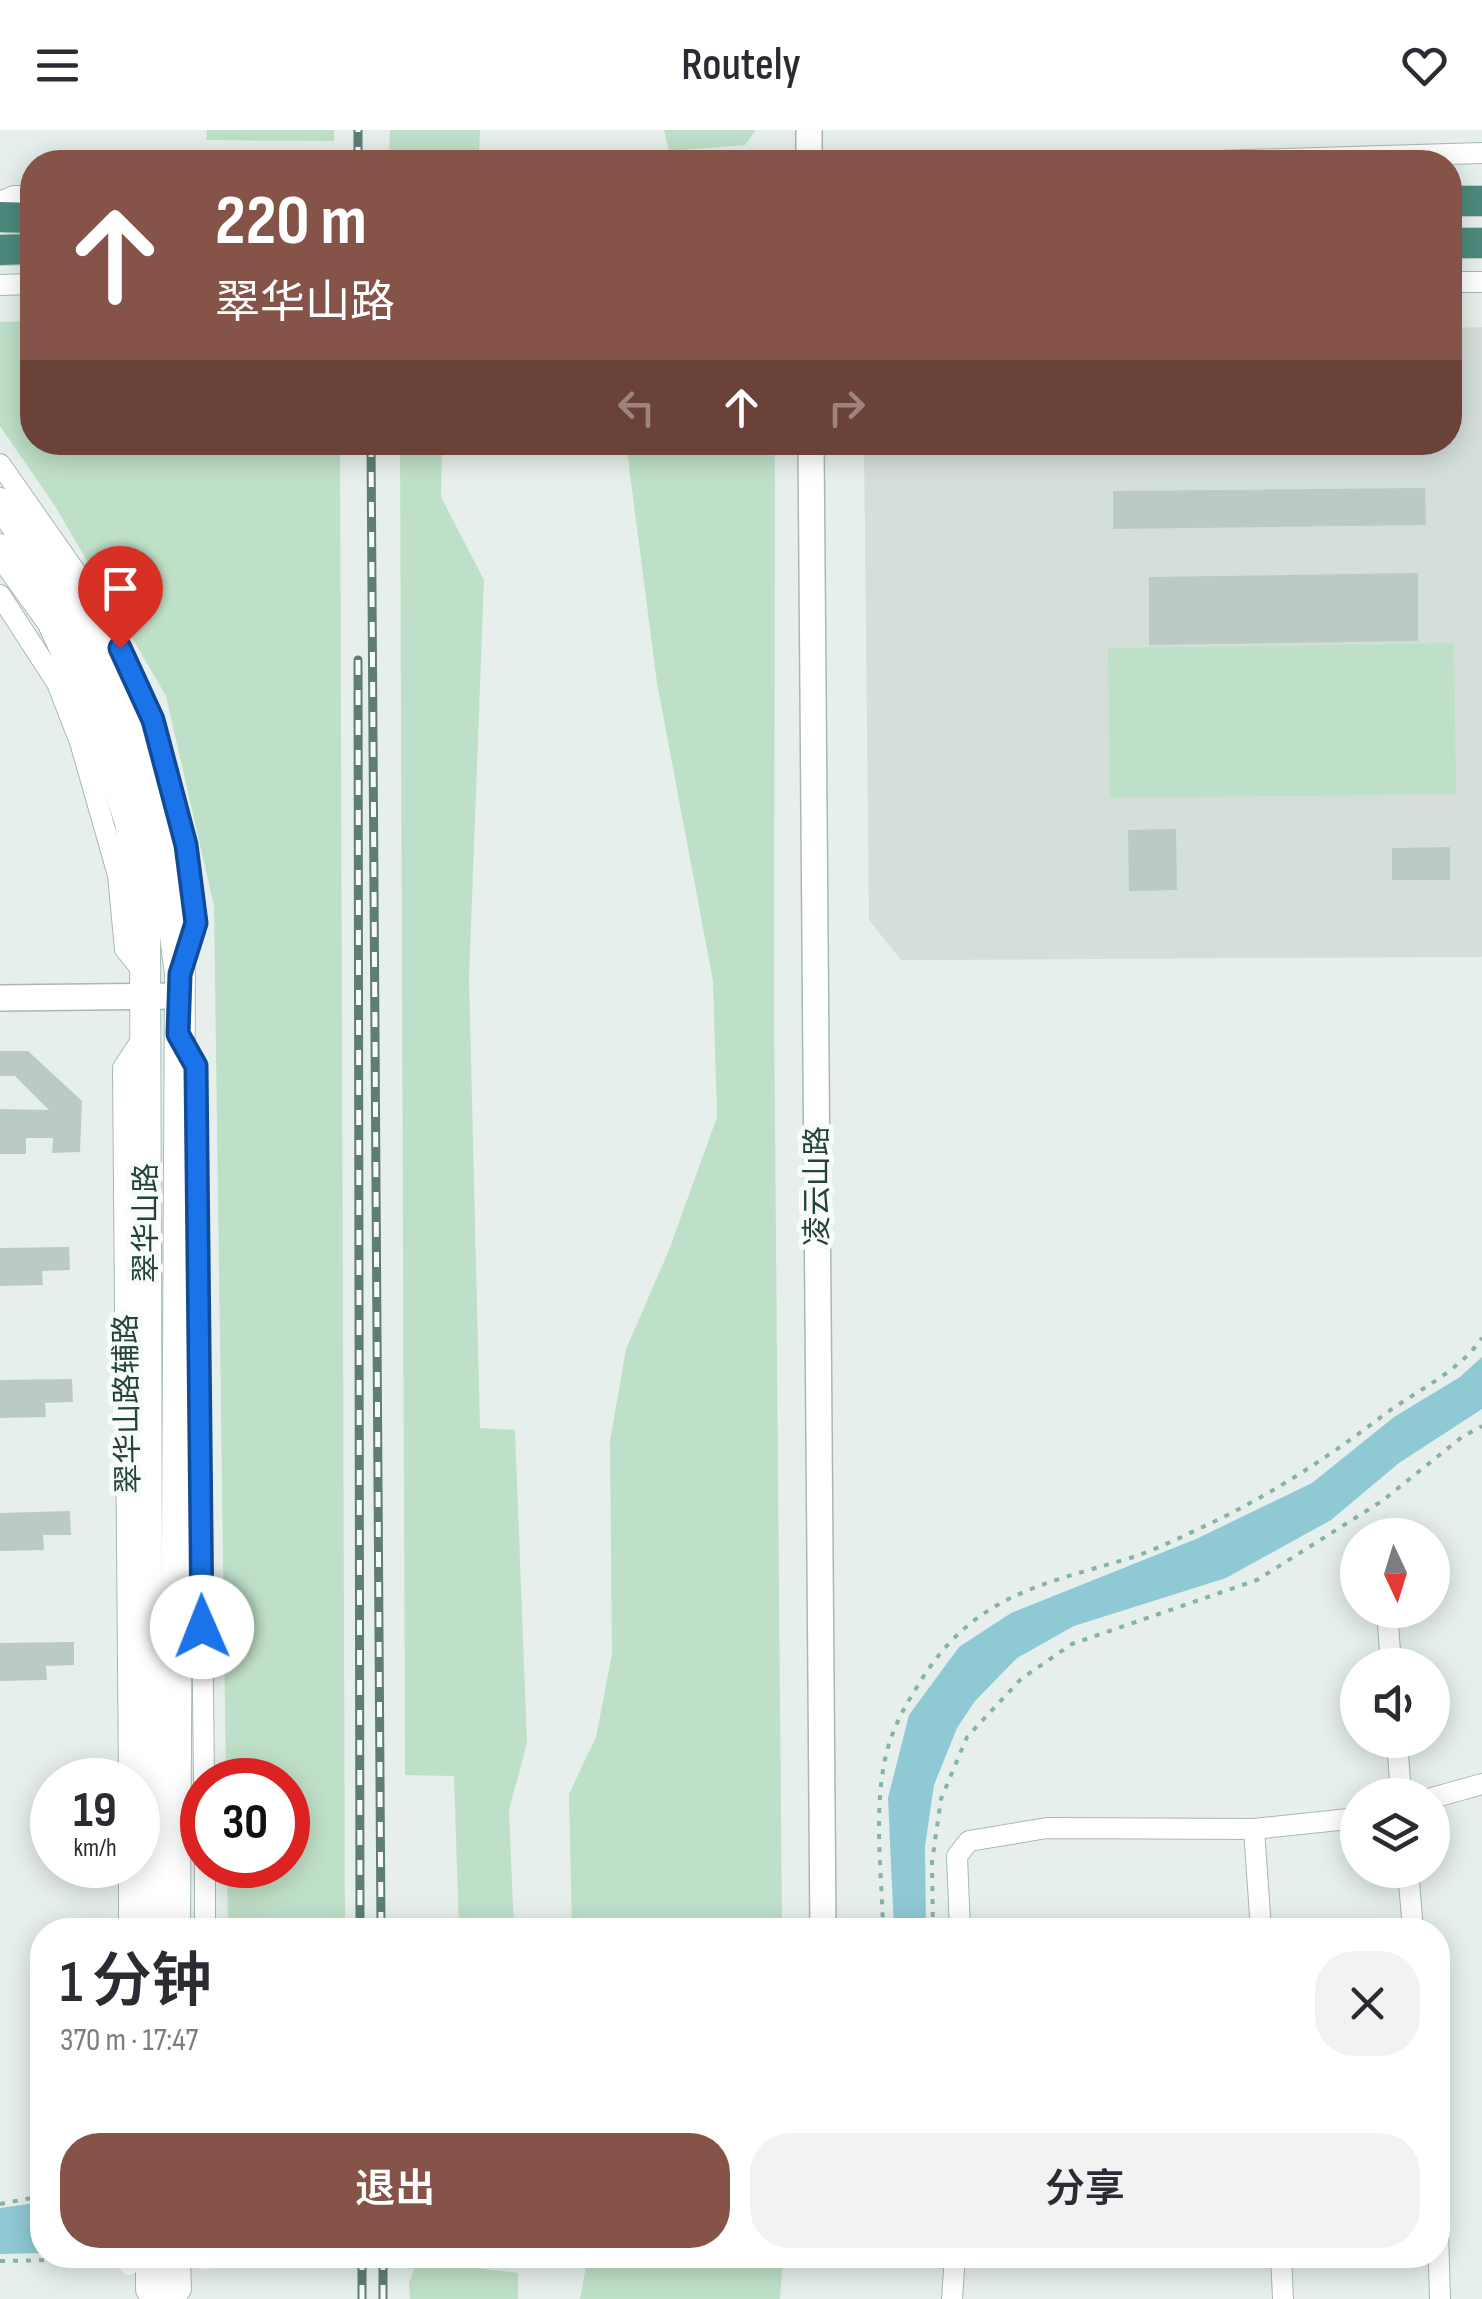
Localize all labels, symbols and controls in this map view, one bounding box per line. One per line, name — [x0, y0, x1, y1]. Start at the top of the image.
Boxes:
icon: menu — [30, 38, 85, 93]
text: Routely — [681, 38, 801, 93]
icon: heart — [1397, 38, 1452, 93]
text: 220 m — [215, 180, 367, 264]
icon: ahead — [50, 190, 180, 320]
text: 翠华山路 — [215, 276, 395, 331]
icon: left — [609, 380, 664, 435]
icon: ahead — [714, 380, 769, 435]
icon: right — [819, 380, 874, 435]
pin — [78, 546, 163, 649]
icon: arrive — [93, 561, 148, 616]
street label: 凌云山路 — [800, 1126, 836, 1246]
street label: 翠华山路 — [129, 1163, 165, 1283]
street label: 翠华山路辅路 — [108, 1314, 148, 1494]
north arrow — [1340, 1518, 1450, 1628]
map controls — [1340, 1518, 1450, 1888]
position arrow — [150, 1575, 254, 1679]
button: sound — [1340, 1648, 1450, 1758]
speed limit sign: 30 — [180, 1758, 310, 1888]
button: layers — [1340, 1778, 1450, 1888]
text: 19 — [73, 1781, 117, 1841]
text: km/h — [73, 1833, 117, 1864]
text: 1 分钟 — [60, 1947, 212, 2019]
button: close — [1315, 1951, 1420, 2056]
text: 370 m · 17:47 — [60, 2021, 198, 2060]
button: 退出 — [60, 2133, 730, 2248]
button: 分享 — [750, 2133, 1420, 2248]

